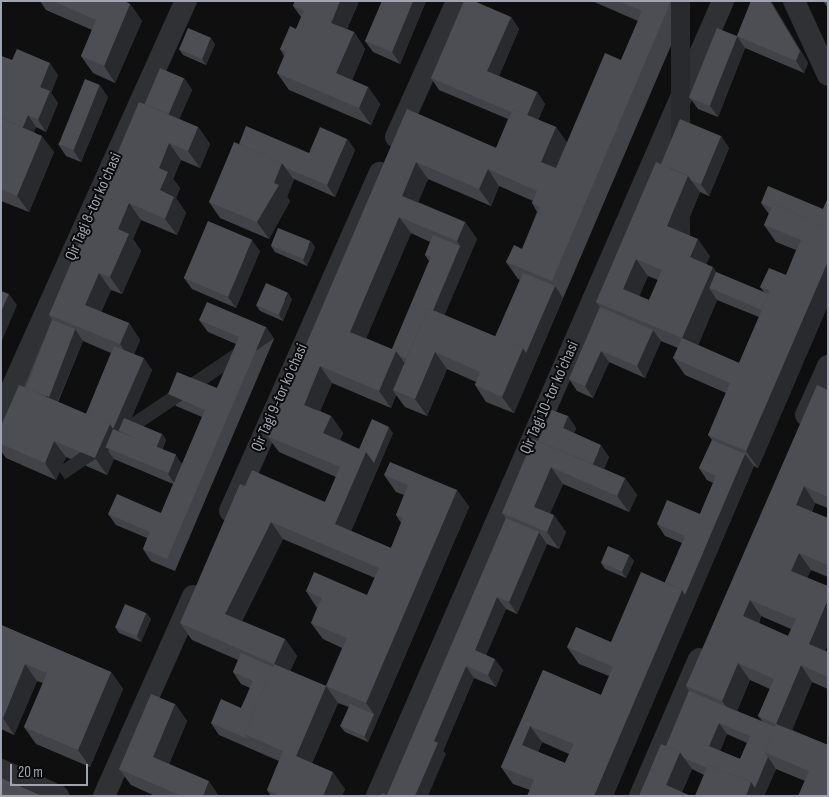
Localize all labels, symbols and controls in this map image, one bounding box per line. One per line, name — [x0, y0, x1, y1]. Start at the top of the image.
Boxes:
street label: Qir Tagi 8-tor koʼchasi — [62, 150, 126, 264]
street label: Qir Tagi 10-tor koʼchasi — [517, 339, 583, 457]
street label: Qir Tagi 9-tor koʼchasi — [248, 341, 312, 455]
scale bar — [12, 754, 90, 786]
text: 20 m — [18, 763, 43, 782]

